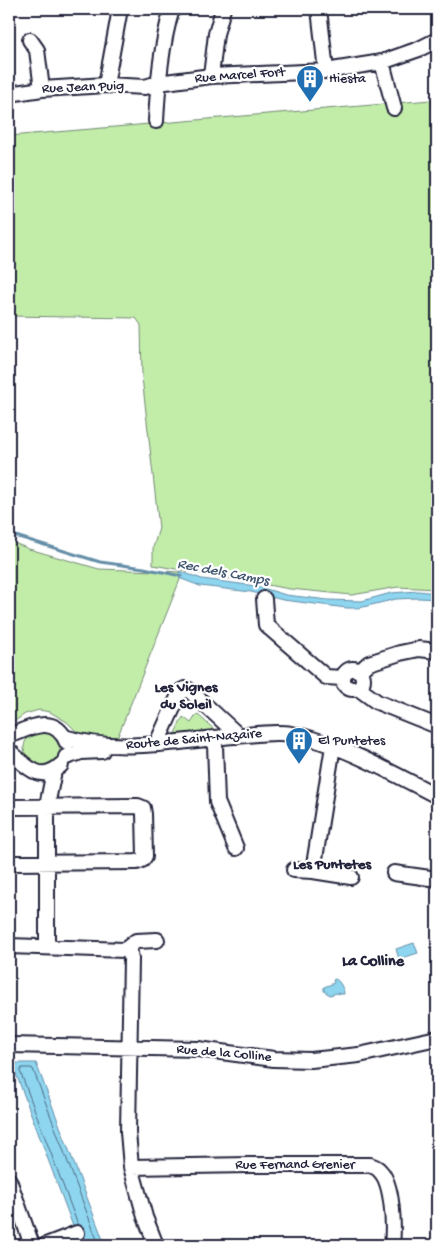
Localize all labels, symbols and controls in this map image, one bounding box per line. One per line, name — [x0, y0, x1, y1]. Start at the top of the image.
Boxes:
street label: Rue Marcel Fort — [194, 64, 287, 88]
building icon: Hiesta — [295, 64, 325, 103]
place label: Hiesta — [329, 71, 367, 88]
street label: Rue Jean Puig — [42, 78, 124, 98]
water label: Rec dels Camps — [176, 555, 272, 591]
district label: Les Vignes du Soleil — [155, 679, 219, 714]
street label: Route de Saint-Nazaire — [125, 726, 263, 754]
building icon: El Puntetes — [284, 726, 314, 765]
place label: El Puntetes — [318, 733, 386, 750]
district label: Les Puntetes — [293, 856, 372, 874]
district label: La Colline — [342, 953, 405, 972]
street label: Rue de la Colline — [176, 1041, 273, 1067]
street label: Rue Fernand Grenier — [235, 1157, 356, 1174]

